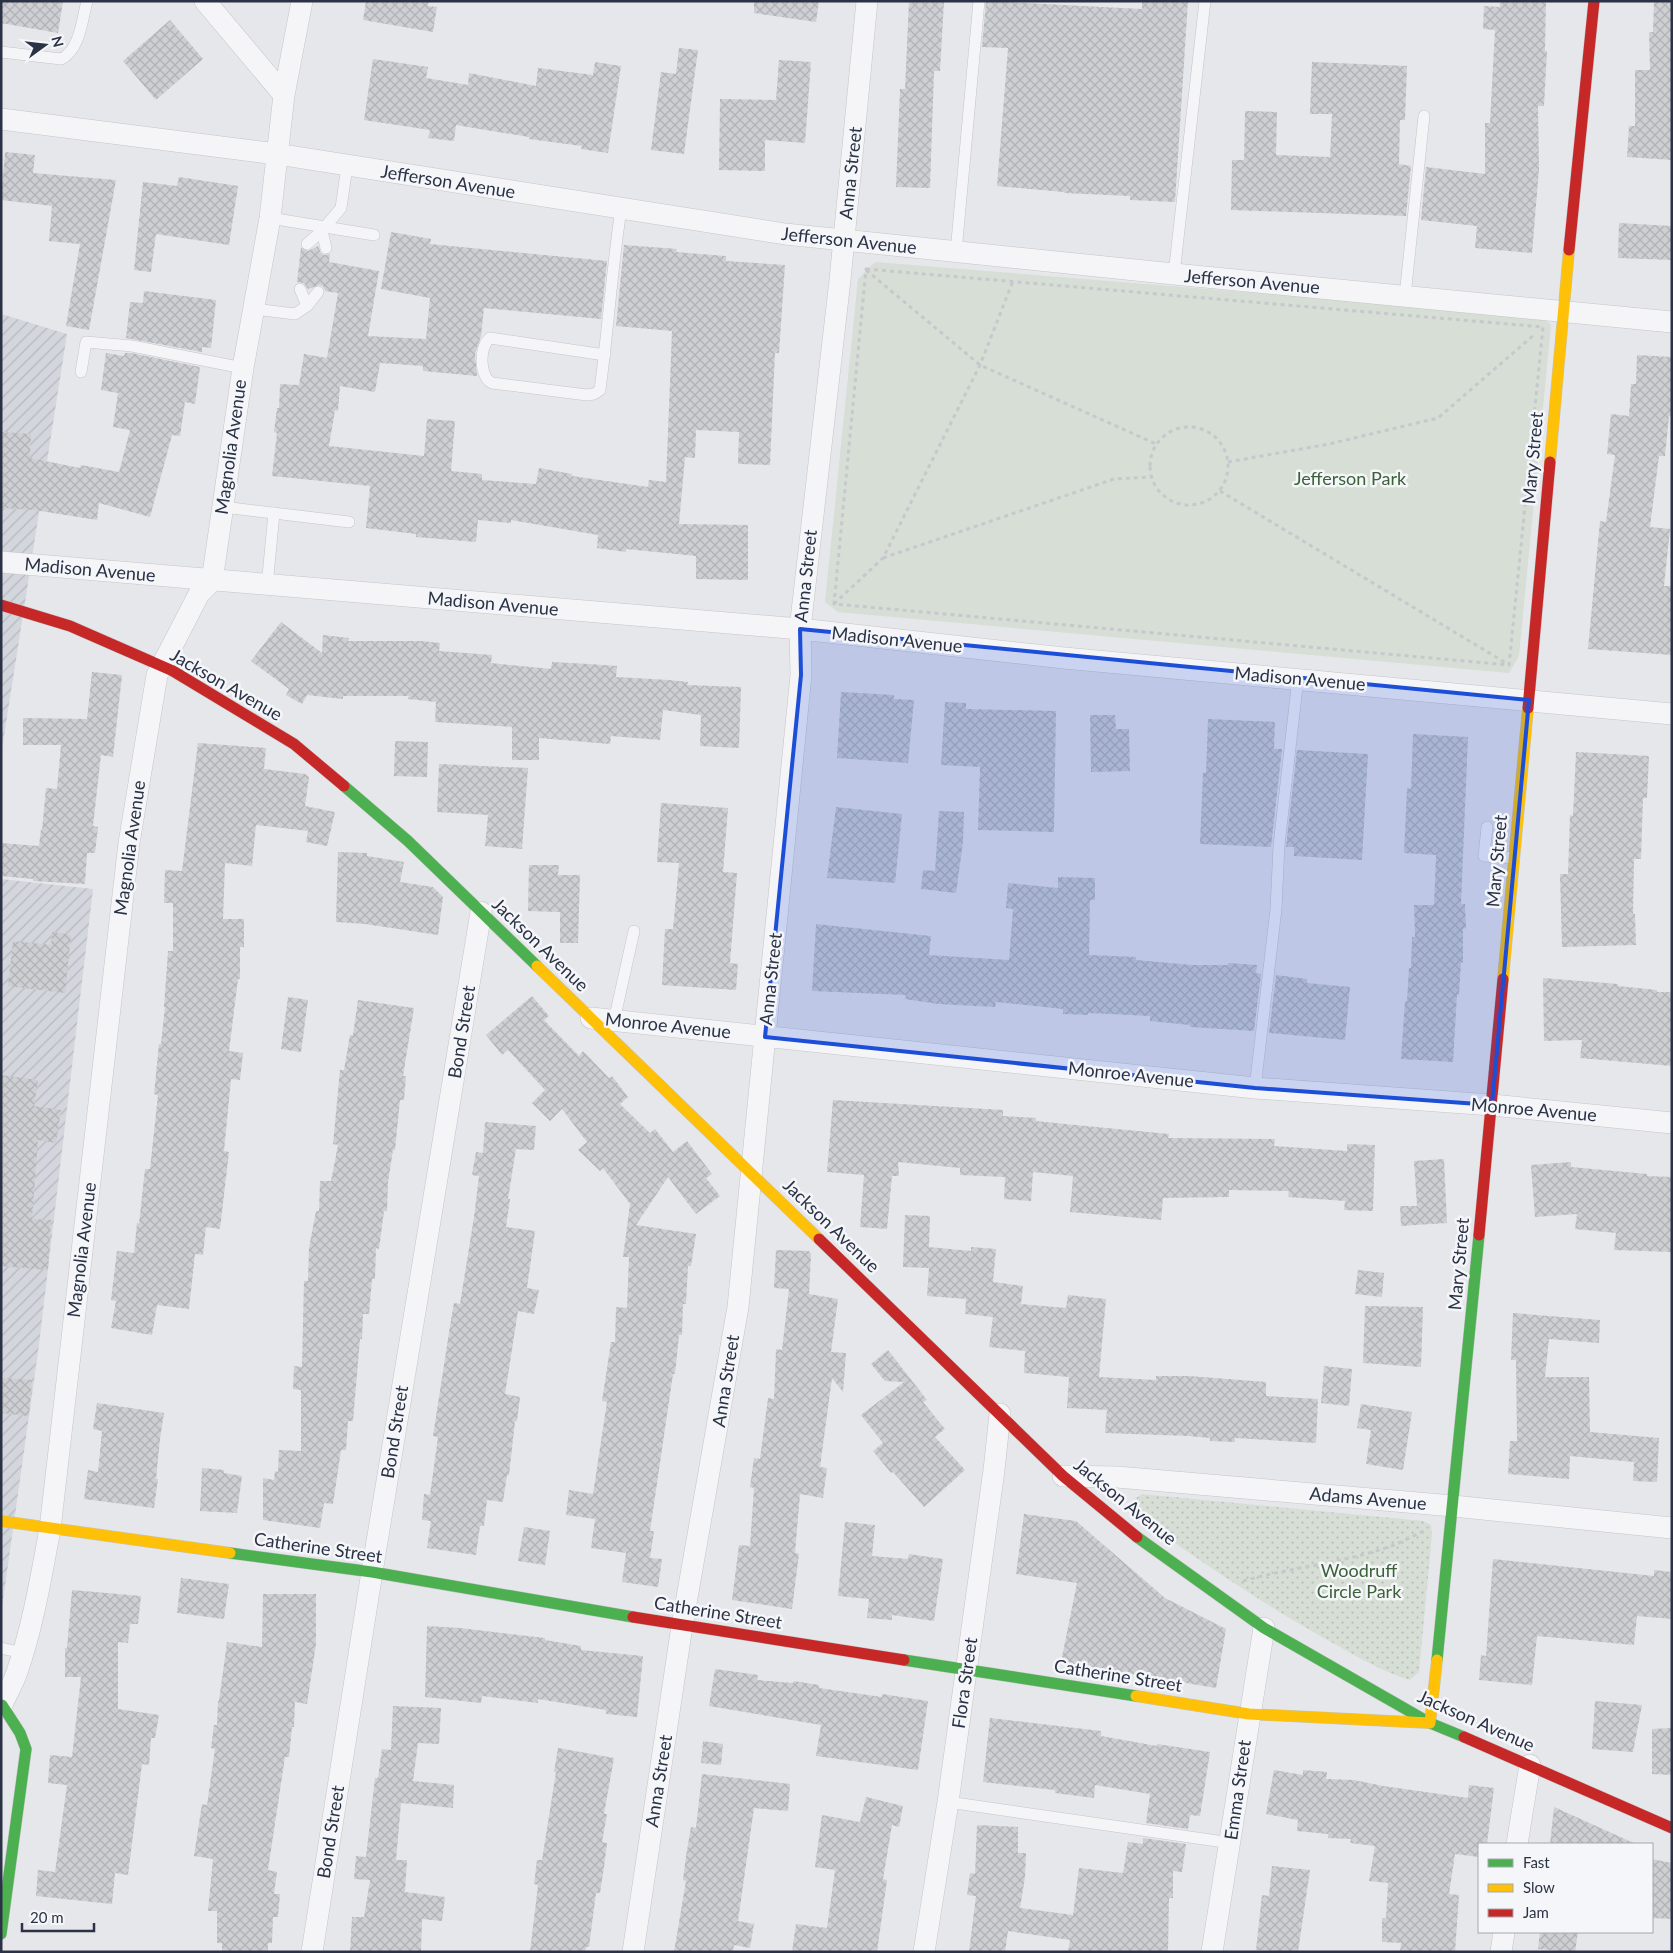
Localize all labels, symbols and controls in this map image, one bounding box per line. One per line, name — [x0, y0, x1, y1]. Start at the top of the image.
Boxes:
north arrow — [20, 20, 70, 70]
text: N — [48, 34, 68, 49]
street label: Anna Street — [834, 125, 866, 220]
street label: Jefferson Avenue — [379, 160, 517, 203]
street label: Jefferson Avenue — [780, 222, 918, 258]
street label: Jefferson Avenue — [1183, 264, 1321, 298]
street label: Magnolia Avenue — [210, 378, 250, 516]
street label: Mary Street — [1517, 410, 1547, 505]
park label: Jefferson Park — [1294, 467, 1407, 489]
street label: Anna Street — [789, 528, 821, 623]
street label: Madison Avenue — [24, 552, 157, 586]
street label: Madison Avenue — [427, 586, 560, 620]
street label: Madison Avenue — [831, 621, 964, 657]
street label: Jackson Avenue — [167, 643, 286, 725]
street label: Madison Avenue — [1234, 661, 1367, 695]
street label: Magnolia Avenue — [109, 779, 149, 917]
street label: Mary Street — [1481, 813, 1511, 908]
street label: Jackson Avenue — [488, 893, 594, 996]
street label: Anna Street — [754, 931, 786, 1026]
street label: Bond Street — [443, 983, 479, 1080]
street label: Monroe Avenue — [604, 1007, 732, 1043]
street label: Monroe Avenue — [1067, 1056, 1195, 1092]
street label: Monroe Avenue — [1470, 1093, 1598, 1125]
street label: Jackson Avenue — [779, 1174, 885, 1277]
street label: Magnolia Avenue — [62, 1181, 100, 1319]
street label: Mary Street — [1443, 1216, 1473, 1311]
street label: Anna Street — [707, 1333, 743, 1429]
street label: Bond Street — [376, 1383, 412, 1480]
street label: Jackson Avenue — [1070, 1453, 1181, 1549]
street label: Adams Avenue — [1309, 1482, 1427, 1514]
street label: Catherine Street — [253, 1527, 384, 1567]
park label: Woodruff Circle Park — [1317, 1559, 1402, 1602]
street label: Catherine Street — [653, 1591, 784, 1633]
street label: Flora Street — [947, 1635, 981, 1730]
street label: Catherine Street — [1053, 1654, 1184, 1696]
street label: Jackson Avenue — [1415, 1684, 1538, 1756]
street label: Anna Street — [640, 1733, 676, 1829]
street label: Emma Street — [1219, 1738, 1255, 1841]
street label: Bond Street — [312, 1783, 348, 1880]
legend — [1478, 1843, 1653, 1933]
text: Fast — [1523, 1853, 1550, 1871]
text: Slow — [1523, 1878, 1555, 1896]
scale bar — [22, 1900, 95, 1932]
text: Jam — [1523, 1903, 1549, 1921]
text: 20 m — [30, 1908, 64, 1926]

